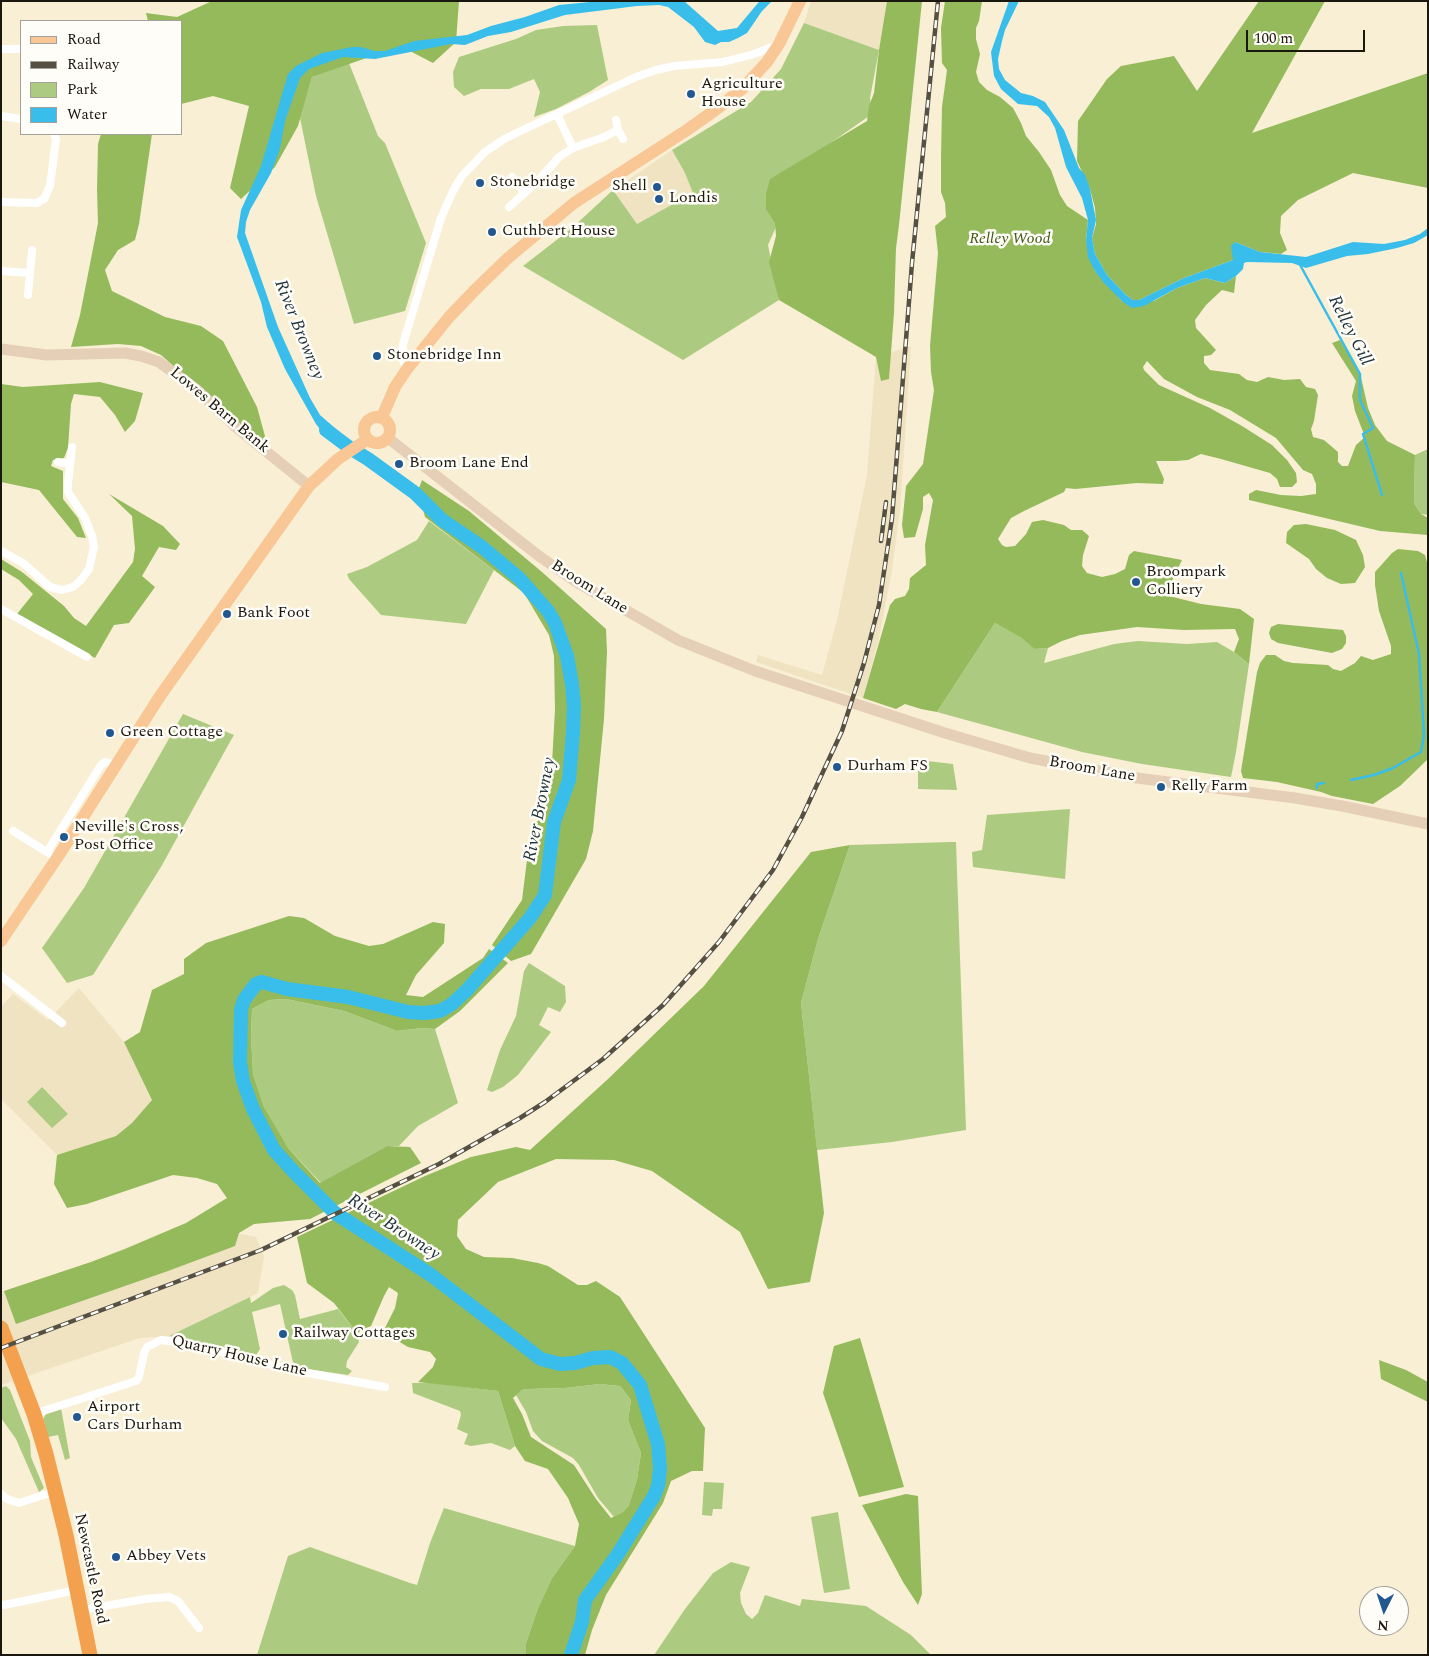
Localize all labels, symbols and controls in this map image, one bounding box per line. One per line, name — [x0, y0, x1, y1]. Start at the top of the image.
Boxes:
legend — [20, 20, 182, 135]
scale bar — [1249, 20, 1368, 52]
text: 100 m — [1254, 27, 1293, 50]
text: Road — [67, 28, 101, 51]
text: Railway — [67, 53, 119, 76]
place label: Agriculture House — [701, 75, 783, 113]
text: Park — [67, 78, 98, 101]
marker: Agriculture House — [685, 88, 697, 100]
text: Water — [67, 103, 107, 126]
place label: Stonebridge — [490, 173, 576, 193]
marker: Stonebridge — [474, 177, 486, 189]
place label: Shell — [612, 177, 647, 197]
marker: Shell — [651, 181, 663, 193]
place label: Londis — [669, 189, 718, 209]
marker: Londis — [653, 193, 665, 205]
place label: Cuthbert House — [502, 222, 615, 242]
marker: Cuthbert House — [486, 226, 498, 238]
park label: Relley Wood — [969, 230, 1051, 250]
water label: River Browney — [268, 277, 328, 383]
water label: Relley Gill — [1322, 292, 1376, 370]
place label: Stonebridge Inn — [387, 346, 501, 366]
marker: Stonebridge Inn — [371, 350, 383, 362]
street label: Lowes Barn Bank — [165, 364, 273, 458]
place label: Broom Lane End — [409, 454, 529, 474]
marker: Broom Lane End — [393, 458, 405, 470]
street label: Broom Lane — [547, 557, 631, 619]
place label: Broompark Colliery — [1146, 563, 1226, 601]
marker: Broompark Colliery — [1130, 576, 1142, 588]
place label: Bank Foot — [237, 604, 310, 624]
marker: Bank Foot — [221, 608, 233, 620]
place label: Green Cottage — [120, 723, 223, 743]
marker: Green Cottage — [104, 727, 116, 739]
street label: Broom Lane — [1047, 753, 1137, 787]
water label: River Browney — [520, 756, 562, 864]
place label: Durham FS — [847, 757, 928, 777]
marker: Durham FS — [831, 761, 843, 773]
place label: Relly Farm — [1171, 777, 1248, 797]
marker: Relly Farm — [1155, 781, 1167, 793]
place label: Neville's Cross, Post Office — [74, 818, 183, 856]
marker: Neville's Cross, Post Office — [58, 831, 70, 843]
water label: River Browney — [343, 1190, 443, 1266]
place label: Railway Cottages — [293, 1324, 415, 1344]
marker: Railway Cottages — [277, 1328, 289, 1340]
street label: Quarry House Lane — [169, 1332, 309, 1382]
place label: Airport Cars Durham — [87, 1398, 182, 1436]
marker: Airport Cars Durham — [71, 1411, 83, 1423]
street label: Newcastle Road — [69, 1512, 111, 1626]
place label: Abbey Vets — [126, 1547, 206, 1567]
marker: Abbey Vets — [110, 1551, 122, 1563]
north arrow — [1359, 1586, 1409, 1636]
text: N — [1377, 1615, 1389, 1636]

